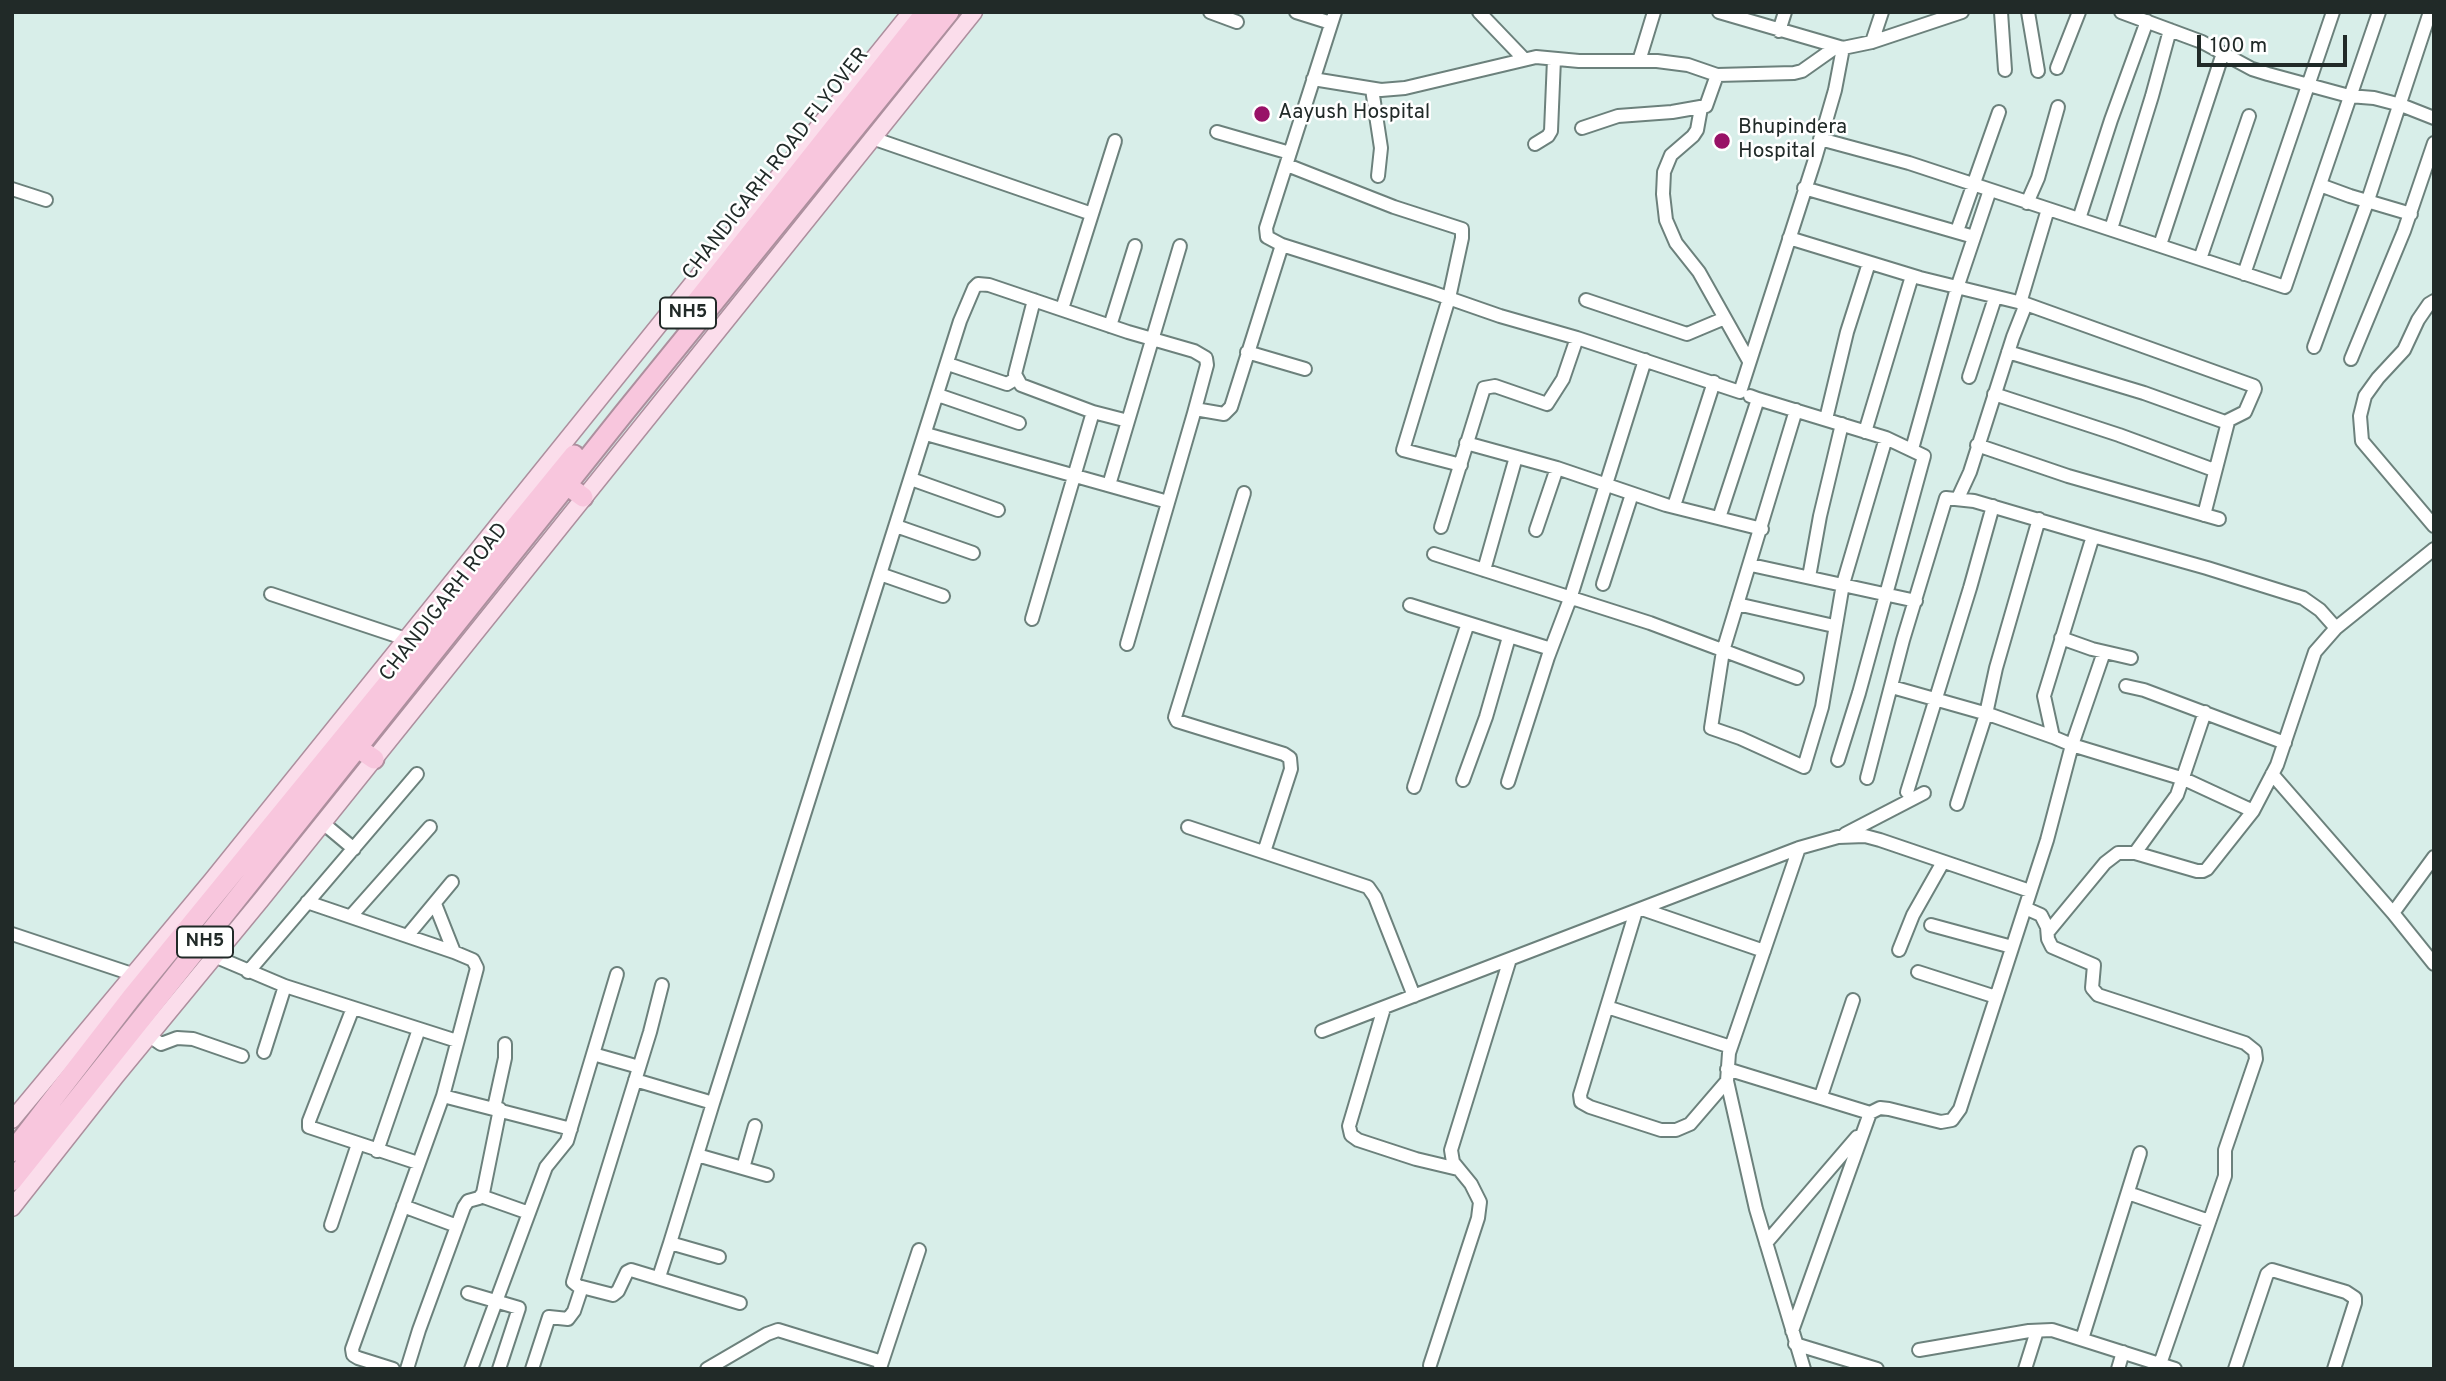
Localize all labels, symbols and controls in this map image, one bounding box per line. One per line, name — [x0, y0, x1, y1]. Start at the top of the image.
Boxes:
scale bar — [2201, 21, 2352, 65]
text: 100 m — [2210, 33, 2267, 60]
street label: CHANDIGARH ROAD FLYOVER — [678, 44, 876, 286]
place label: Aayush Hospital — [1278, 101, 1430, 127]
marker: Aayush Hospital — [1252, 104, 1272, 124]
place label: Bhupindera Hospital — [1738, 116, 1847, 166]
marker: Bhupindera Hospital — [1712, 131, 1732, 151]
road number: NH5 — [660, 298, 716, 328]
street label: CHANDIGARH ROAD — [375, 519, 515, 687]
road number: NH5 — [177, 926, 233, 958]

